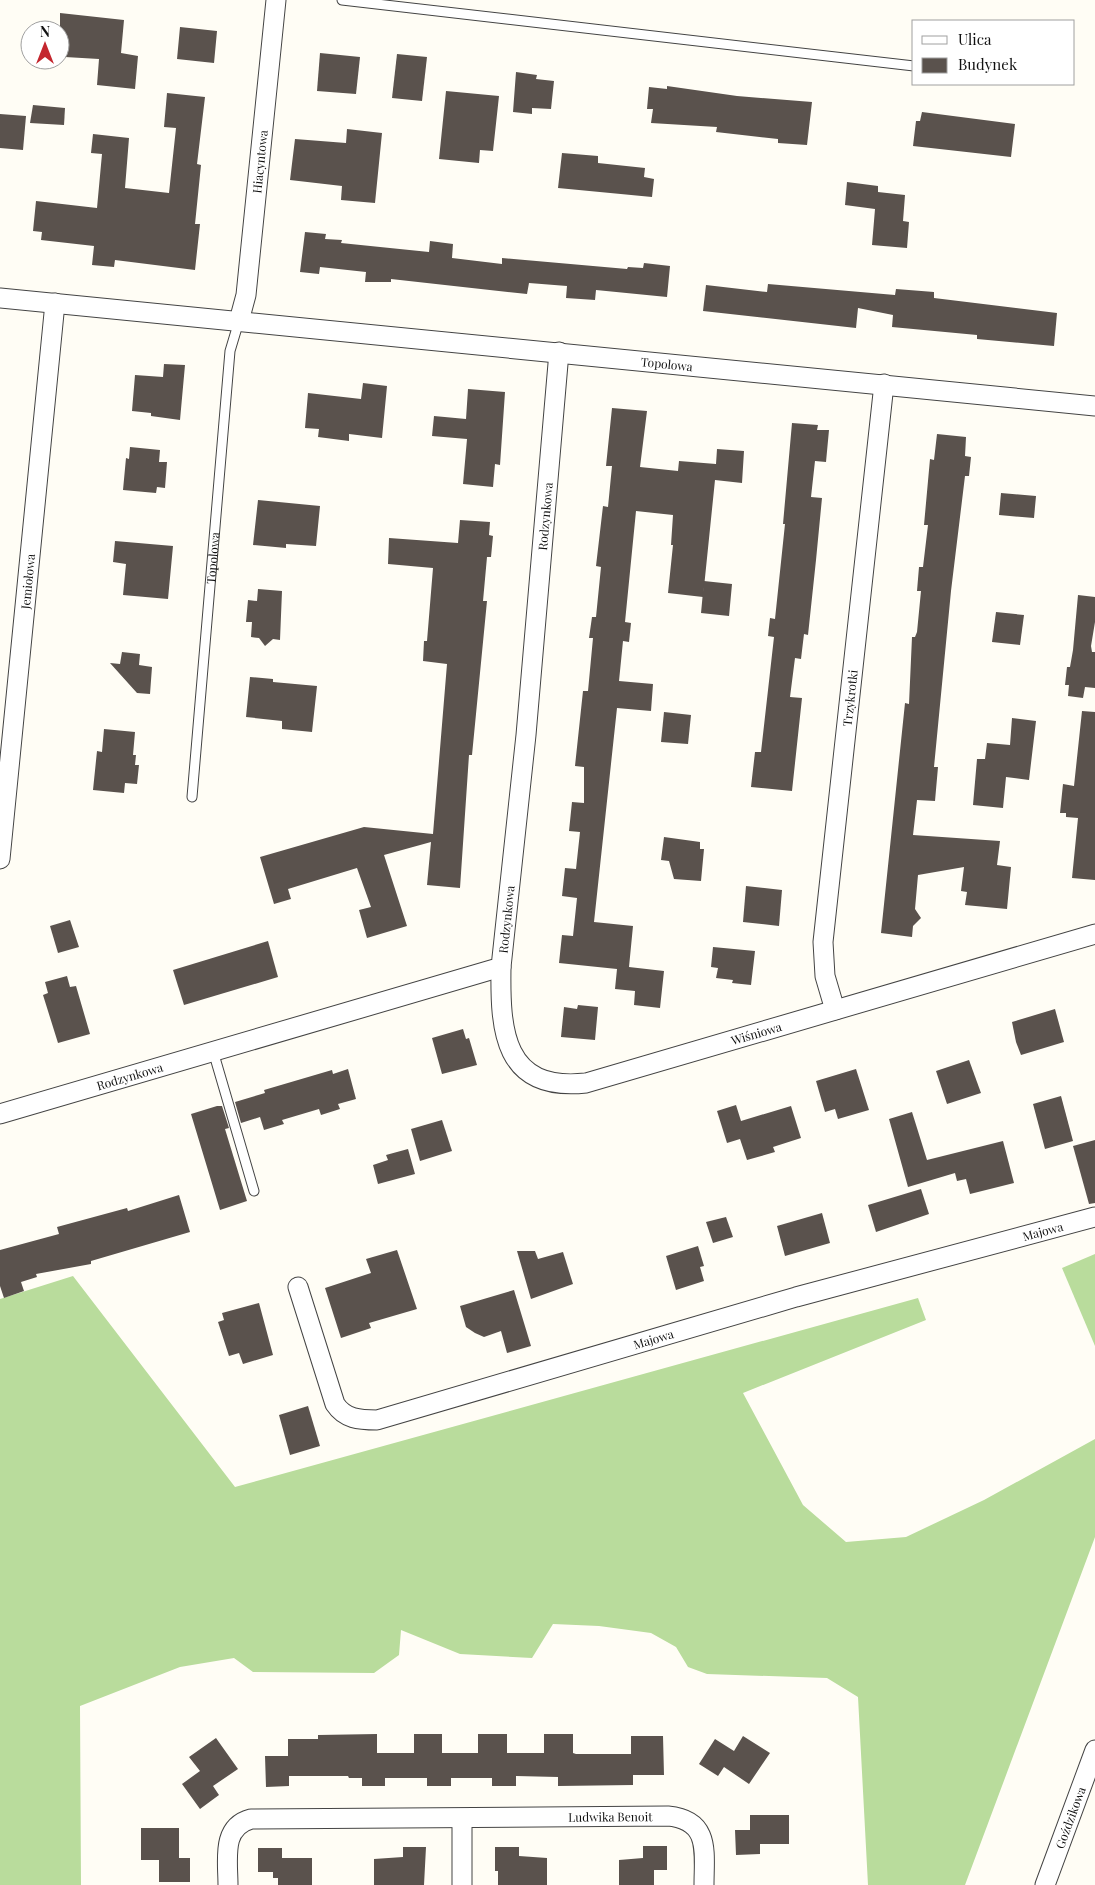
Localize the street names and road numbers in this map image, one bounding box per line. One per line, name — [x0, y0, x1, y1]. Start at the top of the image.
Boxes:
street label: Hiacyntowa — [248, 129, 271, 194]
street label: Topolowa — [640, 353, 693, 374]
street label: Rodzynkowa — [534, 482, 556, 551]
street label: Topolowa — [202, 531, 223, 584]
street label: Jemiołowa — [17, 553, 38, 611]
street label: Trzykrotki — [839, 668, 861, 727]
street label: Rodzynkowa — [495, 885, 518, 954]
street label: Wiśniowa — [728, 1018, 783, 1048]
street label: Rodzynkowa — [95, 1059, 165, 1093]
street label: Majowa — [1021, 1218, 1065, 1244]
street label: Majowa — [631, 1325, 675, 1352]
street label: Goździkowa — [1051, 1784, 1089, 1851]
street label: Ludwika Benoit — [568, 1808, 653, 1825]

